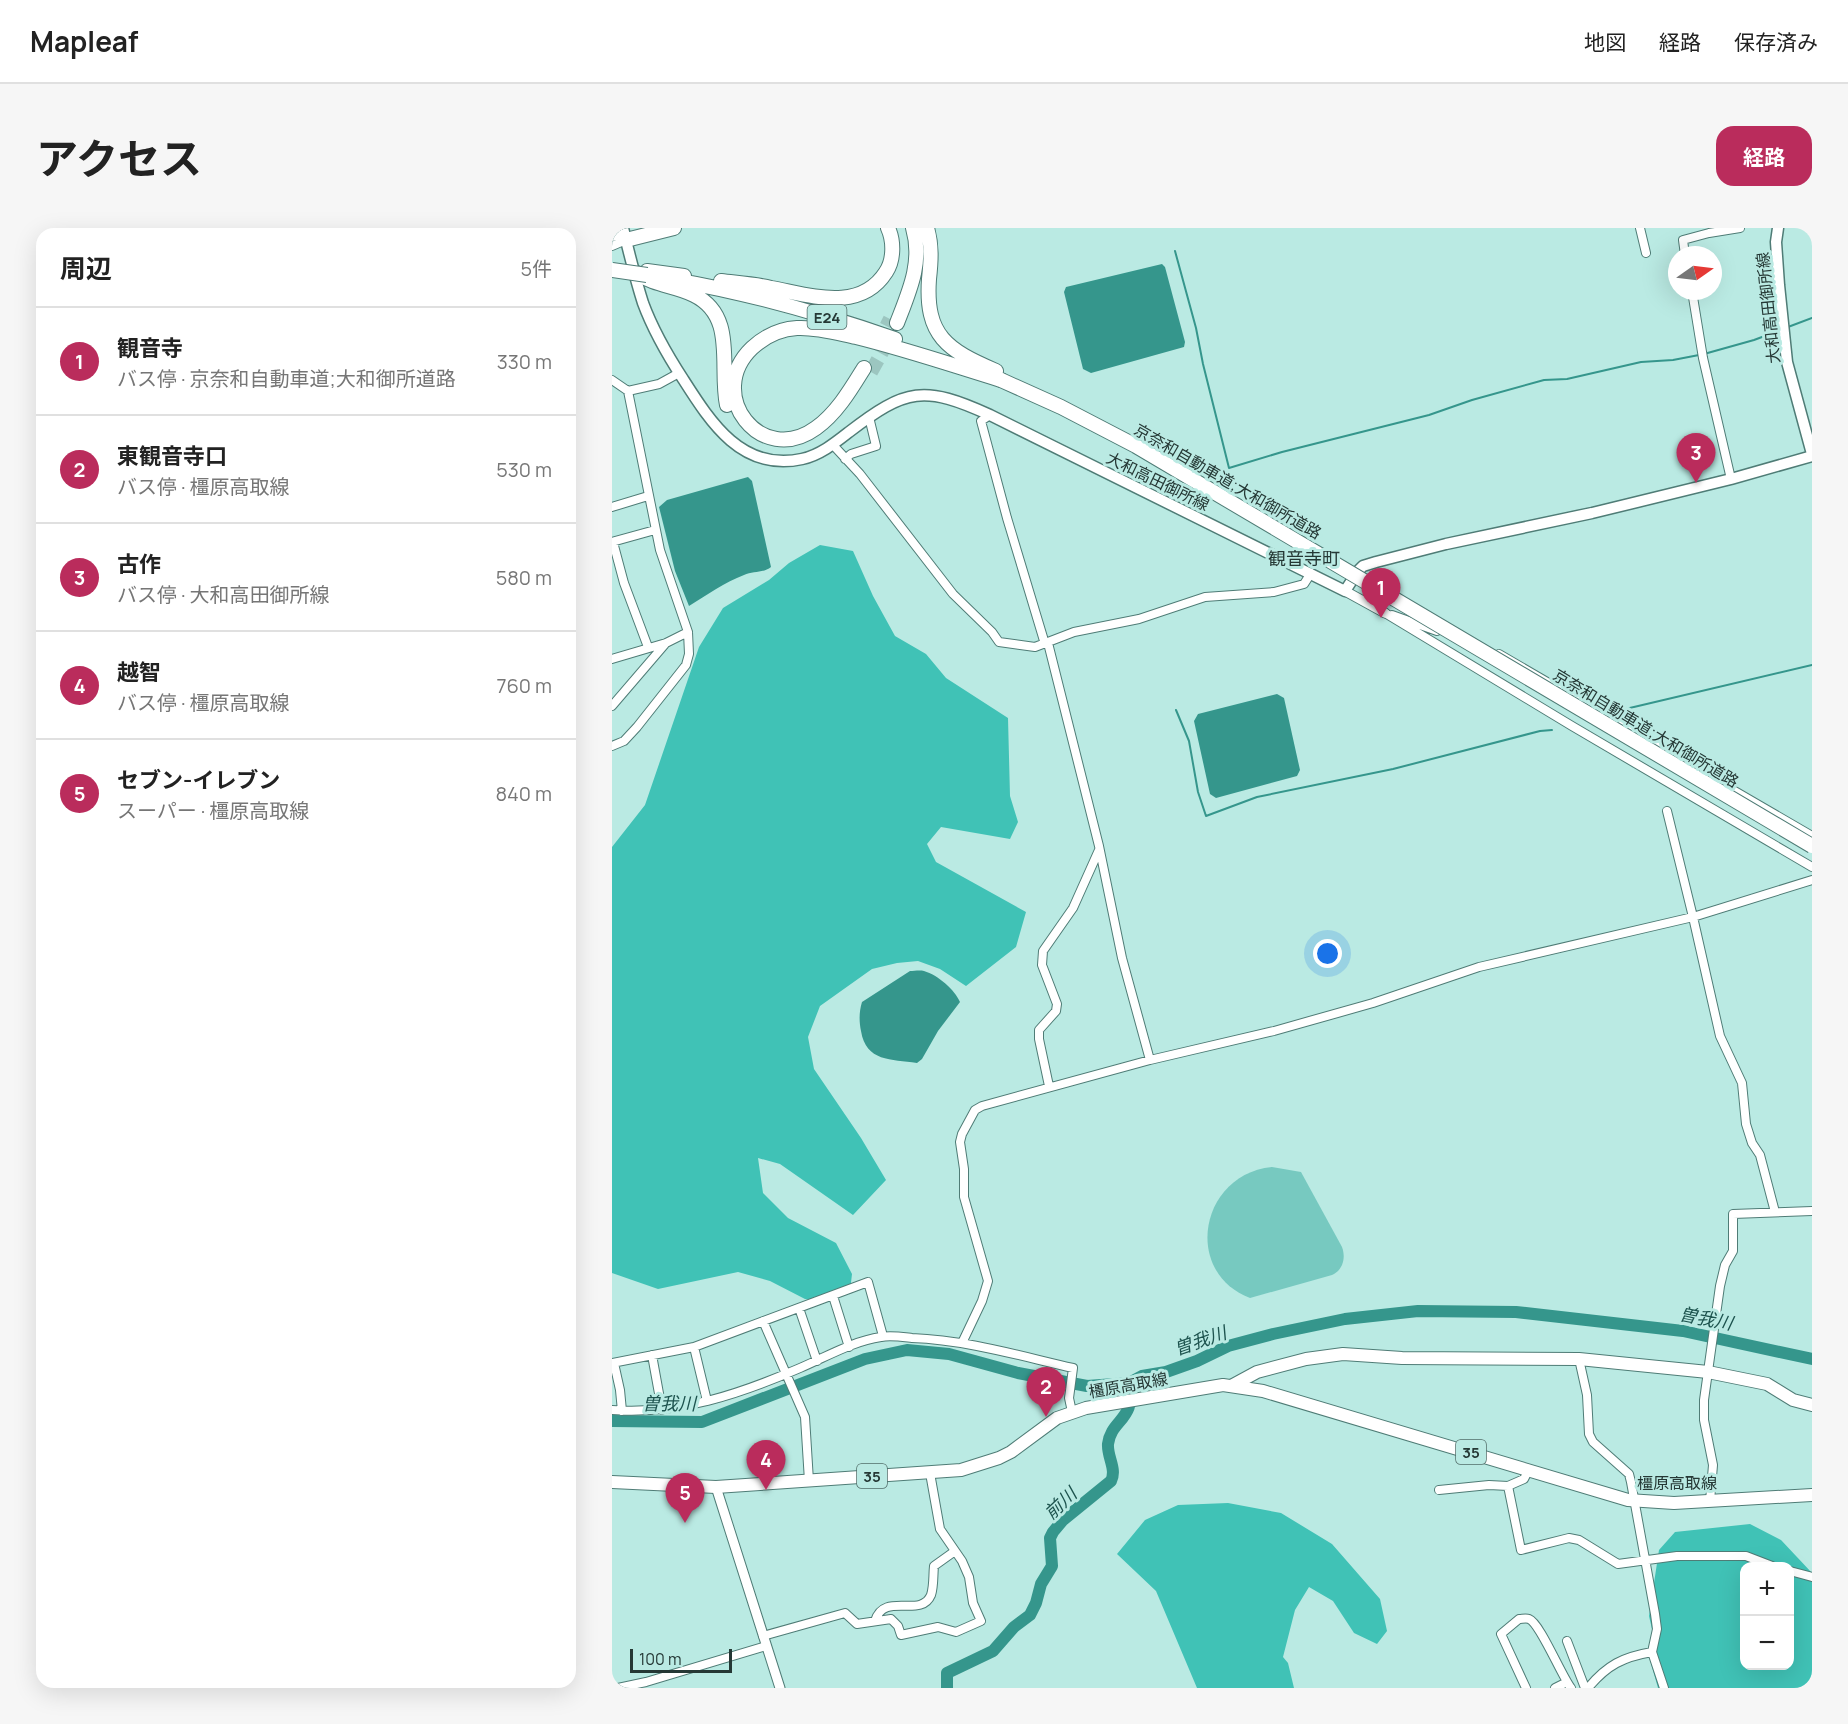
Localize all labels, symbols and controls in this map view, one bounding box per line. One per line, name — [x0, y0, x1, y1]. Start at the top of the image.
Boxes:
text: Mapleaf — [30, 22, 138, 60]
text: 地図 — [1584, 28, 1626, 56]
text: 経路 — [1659, 28, 1701, 56]
text: 保存済み — [1734, 28, 1818, 56]
button: 経路 — [1716, 126, 1812, 186]
text: アクセス — [36, 129, 202, 187]
north arrow — [1668, 246, 1722, 300]
text: 周辺 — [60, 250, 112, 286]
street label: 大和高田御所線 — [1751, 251, 1785, 365]
text: 5件 — [520, 255, 552, 282]
road number: E24 — [808, 305, 846, 329]
text: 観音寺 — [117, 333, 183, 363]
text: 1 — [75, 348, 84, 375]
text: 330 m — [497, 348, 552, 375]
text: バス停 · 京奈和自動車道;大和御所道路 — [117, 365, 456, 392]
street label: 京奈和自動車道;大和御所道路 — [1130, 418, 1326, 544]
pin: 3 — [1676, 434, 1716, 483]
text: 東観音寺口 — [117, 441, 227, 471]
street label: 大和高田御所線 — [1103, 447, 1213, 515]
text: 2 — [74, 456, 85, 483]
text: 530 m — [496, 456, 552, 483]
text: バス停 · 橿原高取線 — [117, 473, 290, 500]
district label: 観音寺町 — [1268, 546, 1340, 570]
text: 古作 — [117, 549, 161, 579]
text: 3 — [74, 564, 85, 591]
text: 580 m — [496, 564, 552, 591]
pin: 1 — [1362, 568, 1400, 618]
text: バス停 · 大和高田御所線 — [117, 581, 330, 608]
text: 越智 — [117, 657, 161, 687]
street label: 京奈和自動車道;大和御所道路 — [1549, 664, 1743, 792]
text: 4 — [73, 672, 86, 699]
text: 760 m — [496, 672, 552, 699]
text: バス停 · 橿原高取線 — [117, 689, 290, 716]
text: セブン-イレブン — [117, 765, 280, 795]
text: 5 — [74, 780, 85, 807]
text: 840 m — [495, 780, 552, 807]
text: スーパー · 橿原高取線 — [117, 797, 309, 824]
your location — [1313, 939, 1342, 968]
water label: 曽我川 — [1677, 1301, 1737, 1335]
water label: 曽我川 — [1171, 1319, 1231, 1360]
street label: 橿原高取線 — [1087, 1367, 1169, 1403]
pin: 2 — [1026, 1368, 1066, 1417]
water label: 曽我川 — [642, 1391, 698, 1415]
pin: 4 — [746, 1440, 786, 1490]
road number: 35 — [1456, 1440, 1486, 1464]
road number: 35 — [857, 1464, 887, 1488]
street label: 橿原高取線 — [1637, 1472, 1717, 1494]
pin: 5 — [666, 1474, 704, 1523]
water label: 前川 — [1039, 1481, 1083, 1524]
map controls — [1740, 1562, 1794, 1670]
button: + — [1740, 1562, 1794, 1616]
button: − — [1740, 1616, 1794, 1670]
scale bar — [630, 1646, 732, 1674]
text: 100 m — [639, 1648, 682, 1670]

